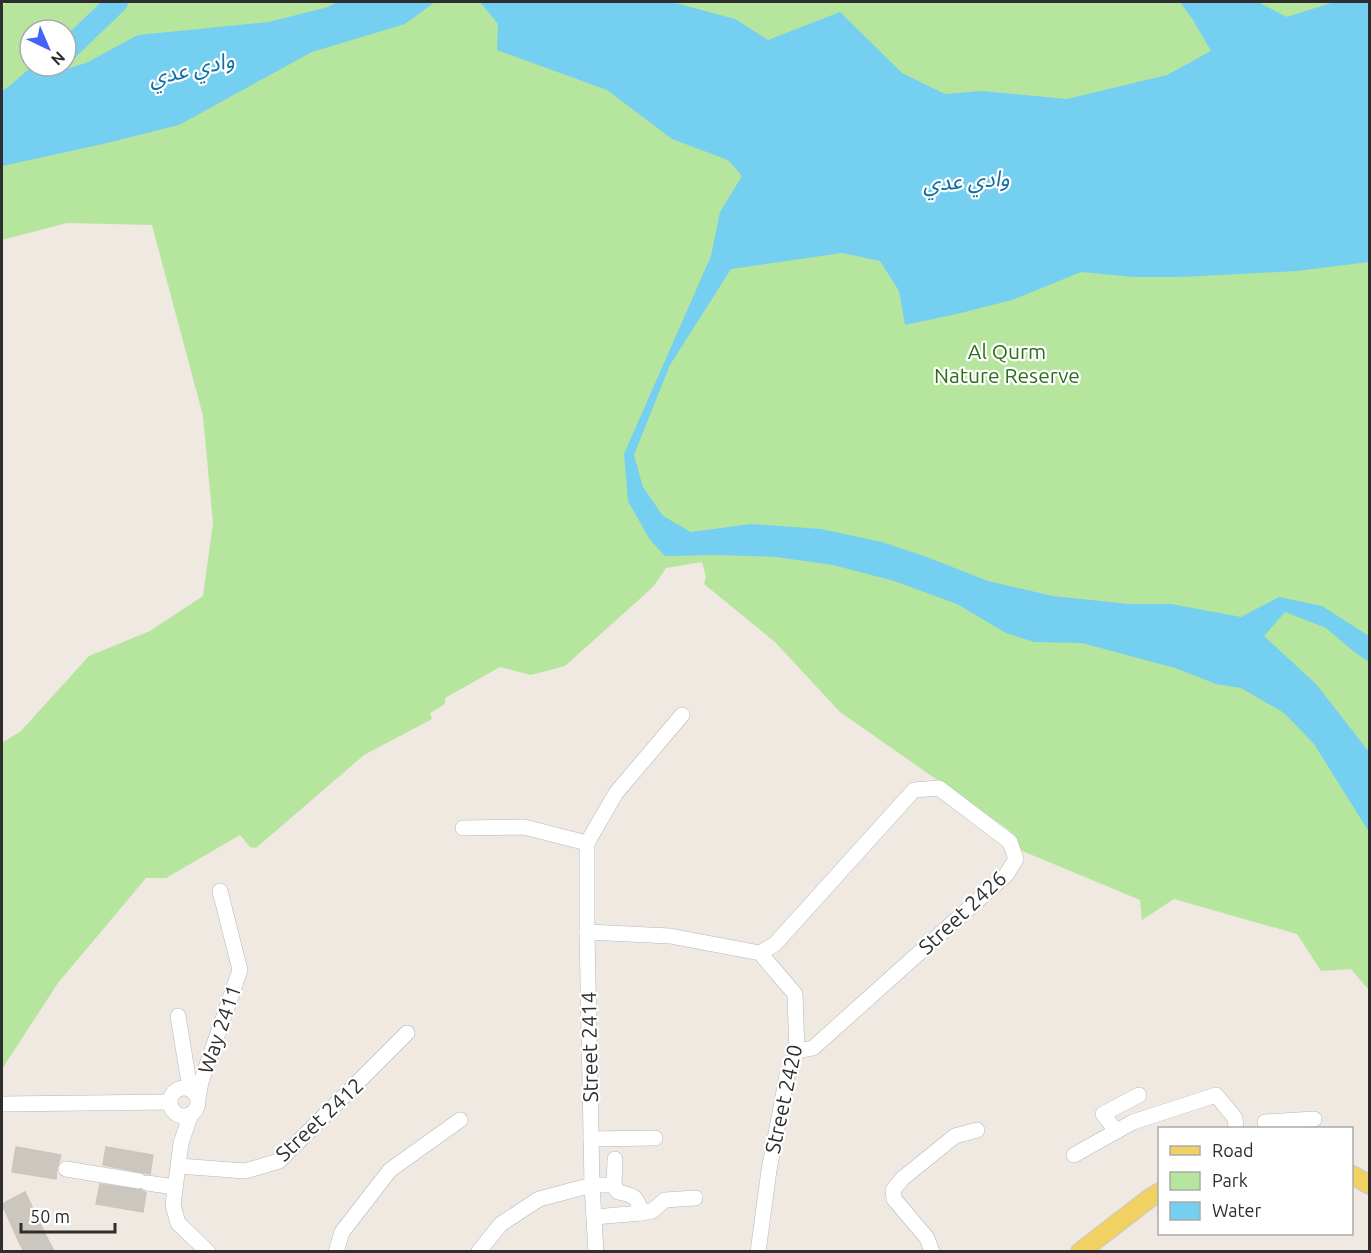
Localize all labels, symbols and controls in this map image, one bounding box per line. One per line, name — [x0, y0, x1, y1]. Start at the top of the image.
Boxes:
north arrow — [18, 18, 78, 78]
water label: وادي عدي — [146, 46, 238, 96]
text: N — [48, 48, 69, 69]
water label: وادي عدي — [922, 164, 1011, 202]
park label: Al Qurm Nature Reserve — [934, 339, 1080, 387]
street label: Street 2426 — [913, 865, 1011, 959]
street label: Way 2411 — [193, 982, 245, 1076]
street label: Street 2414 — [576, 991, 602, 1103]
street label: Street 2420 — [760, 1042, 806, 1156]
street label: Street 2412 — [270, 1072, 368, 1166]
legend — [1158, 1127, 1353, 1235]
text: Road — [1212, 1140, 1254, 1160]
text: Park — [1212, 1170, 1248, 1190]
scale bar — [21, 1196, 116, 1234]
text: Water — [1212, 1200, 1262, 1220]
text: 50 m — [30, 1206, 70, 1226]

